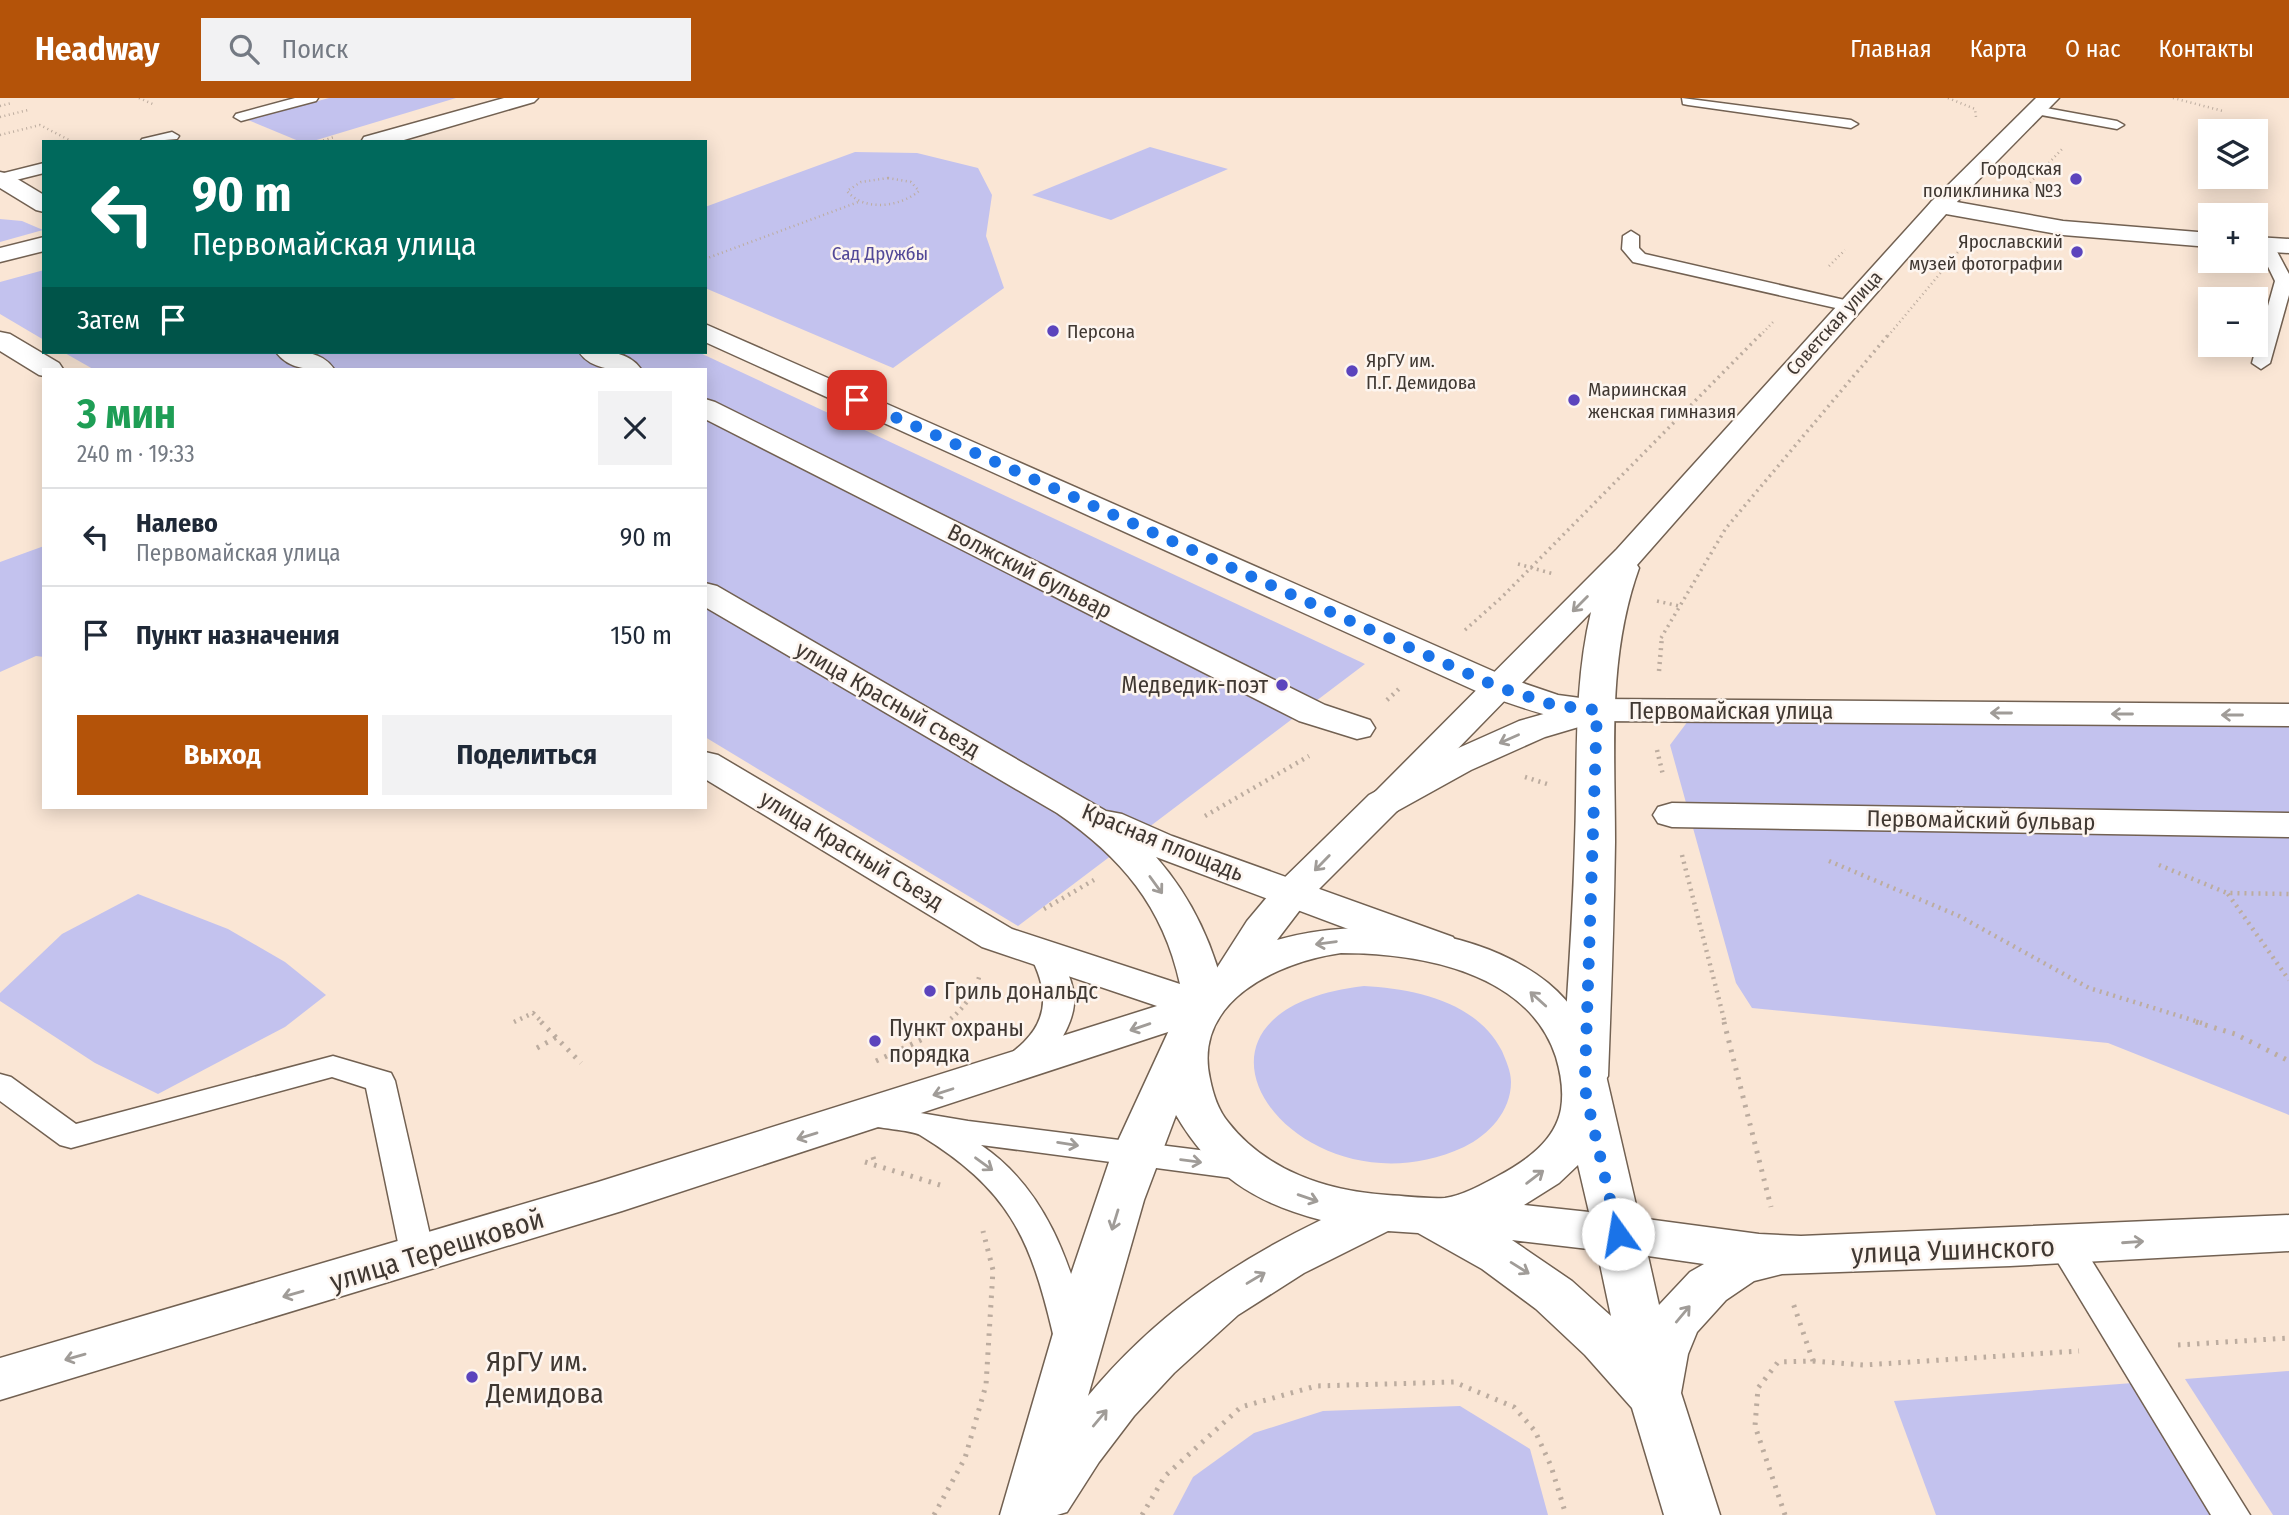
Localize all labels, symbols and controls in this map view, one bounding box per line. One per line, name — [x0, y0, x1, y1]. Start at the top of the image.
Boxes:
search box — [201, 18, 691, 81]
text: Headway — [35, 29, 159, 69]
icon: search — [225, 30, 263, 68]
text: Поиск — [281, 34, 348, 65]
text: Главная — [1850, 35, 1932, 63]
text: Карта — [1970, 35, 2027, 63]
text: О нас — [2065, 35, 2120, 63]
text: Контакты — [2158, 35, 2254, 63]
map controls — [2198, 119, 2268, 357]
button: layers — [2198, 119, 2268, 189]
place label: Городская поликлиника №3 — [1923, 157, 2062, 202]
text: 90 m — [192, 165, 292, 224]
icon: left — [77, 168, 168, 259]
marker: Городская поликлиника №3 — [2068, 171, 2084, 187]
button: + — [2198, 203, 2268, 273]
text: Первомайская улица — [192, 225, 477, 263]
place label: Ярославский музей фотографии — [1909, 230, 2063, 275]
park label: Сад Дружбы — [832, 242, 928, 265]
marker: Ярославский музей фотографии — [2069, 244, 2085, 260]
street label: Советская улица — [1781, 266, 1887, 380]
button: − — [2198, 287, 2268, 357]
icon: arrive — [154, 301, 192, 339]
text: Затем — [77, 305, 140, 336]
place label: Персона — [1067, 320, 1135, 343]
marker: Персона — [1045, 323, 1061, 339]
place label: ЯрГУ им. П.Г. Демидова — [1366, 349, 1476, 394]
marker: ЯрГУ им. П.Г. Демидова — [1344, 363, 1360, 379]
pin — [827, 370, 887, 430]
place label: Мариинская женская гимназия — [1588, 378, 1736, 423]
icon: arrive — [838, 381, 876, 419]
text: 3 мин — [77, 389, 176, 439]
button: close — [598, 391, 672, 465]
marker: Мариинская женская гимназия — [1566, 392, 1582, 408]
text: 240 m · 19:33 — [77, 440, 195, 468]
text: Налево — [136, 508, 218, 539]
icon: left — [77, 518, 115, 556]
street label: Волжский бульвар — [943, 518, 1117, 624]
text: 90 m — [620, 522, 672, 553]
text: Первомайская улица — [136, 539, 341, 567]
one-way arrow — [1572, 596, 1589, 613]
icon: arrive — [77, 616, 115, 654]
text: Пункт назначения — [136, 620, 340, 651]
text: 150 m — [610, 620, 672, 651]
street label: улица Красный съезд — [791, 635, 985, 763]
place label: Медведик-поэт — [1121, 671, 1269, 699]
marker: Медведик-поэт — [1274, 677, 1290, 693]
street label: Первомайская улица — [1629, 697, 1833, 725]
one-way arrow — [1989, 706, 2012, 720]
one-way arrow — [2111, 707, 2134, 721]
one-way arrow — [2221, 708, 2244, 722]
button: Выход — [77, 715, 368, 795]
button: Поделиться — [382, 715, 672, 795]
one-way arrow — [1499, 733, 1520, 746]
street label: улица Красный Съезд — [755, 784, 949, 916]
street label: Красная площадь — [1078, 797, 1248, 887]
street label: Первомайский бульвар — [1866, 804, 2096, 836]
one-way arrow — [1313, 854, 1330, 871]
one-way arrow — [1148, 875, 1163, 894]
one-way arrow — [1316, 936, 1338, 949]
place label: Гриль дональдс — [944, 977, 1098, 1005]
marker: Гриль дональдс — [922, 983, 938, 999]
one-way arrow — [1529, 991, 1547, 1007]
place label: Пункт охраны порядка — [889, 1014, 1024, 1068]
one-way arrow — [1130, 1022, 1152, 1034]
marker: Пункт охраны порядка — [867, 1033, 883, 1049]
one-way arrow — [933, 1087, 955, 1099]
one-way arrow — [797, 1131, 819, 1144]
one-way arrow — [1056, 1138, 1079, 1151]
one-way arrow — [1180, 1155, 1202, 1168]
one-way arrow — [974, 1156, 993, 1171]
one-way arrow — [1525, 1169, 1544, 1184]
one-way arrow — [1297, 1193, 1319, 1205]
position arrow — [1581, 1197, 1655, 1271]
street label: улица Терешковой — [326, 1202, 548, 1298]
one-way arrow — [1108, 1209, 1121, 1231]
street label: улица Ушинского — [1851, 1230, 2055, 1270]
one-way arrow — [2122, 1235, 2144, 1248]
one-way arrow — [1510, 1261, 1529, 1275]
one-way arrow — [1246, 1270, 1266, 1284]
one-way arrow — [282, 1288, 304, 1301]
one-way arrow — [1675, 1305, 1691, 1323]
place label: ЯрГУ им. Демидова — [485, 1345, 604, 1410]
one-way arrow — [64, 1352, 86, 1365]
marker: ЯрГУ им. Демидова — [464, 1369, 480, 1385]
one-way arrow — [1093, 1410, 1108, 1428]

